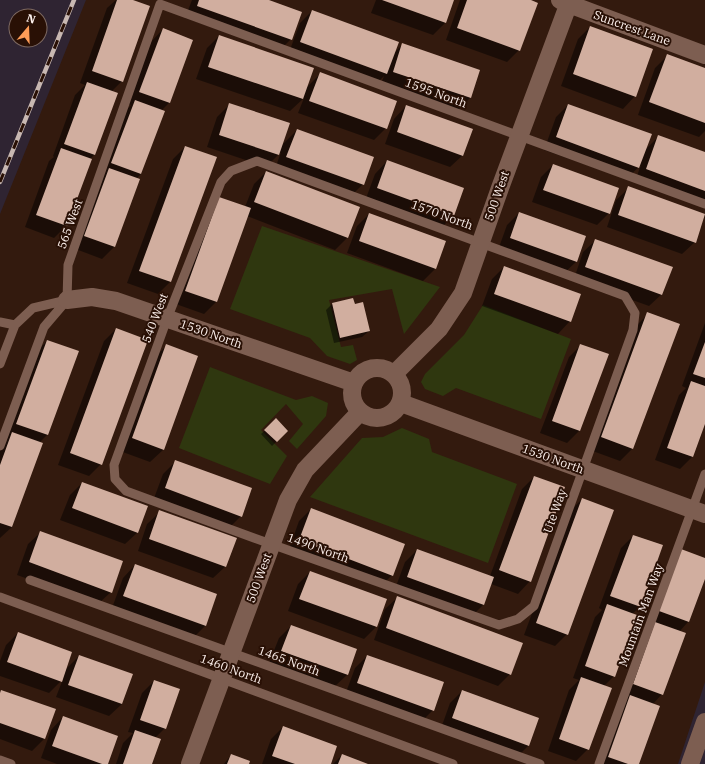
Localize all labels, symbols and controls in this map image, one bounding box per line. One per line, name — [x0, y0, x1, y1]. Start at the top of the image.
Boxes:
street label: Suncrest Lane — [592, 7, 673, 48]
north arrow — [8, 8, 48, 48]
text: N — [25, 11, 38, 27]
street label: 1595 North — [403, 74, 470, 111]
street label: 500 West — [481, 169, 512, 223]
street label: 1570 North — [409, 196, 476, 233]
street label: 565 West — [54, 197, 85, 251]
street label: 540 West — [138, 291, 171, 345]
street label: 1530 North — [178, 316, 245, 351]
street label: 1530 North — [520, 440, 587, 477]
street label: Ute Way — [540, 486, 570, 535]
street label: 1490 North — [285, 529, 352, 566]
street label: 500 West — [243, 551, 274, 605]
street label: Mountain Man Way — [615, 561, 666, 668]
street label: 1465 North — [256, 642, 323, 679]
street label: 1460 North — [198, 650, 265, 687]

